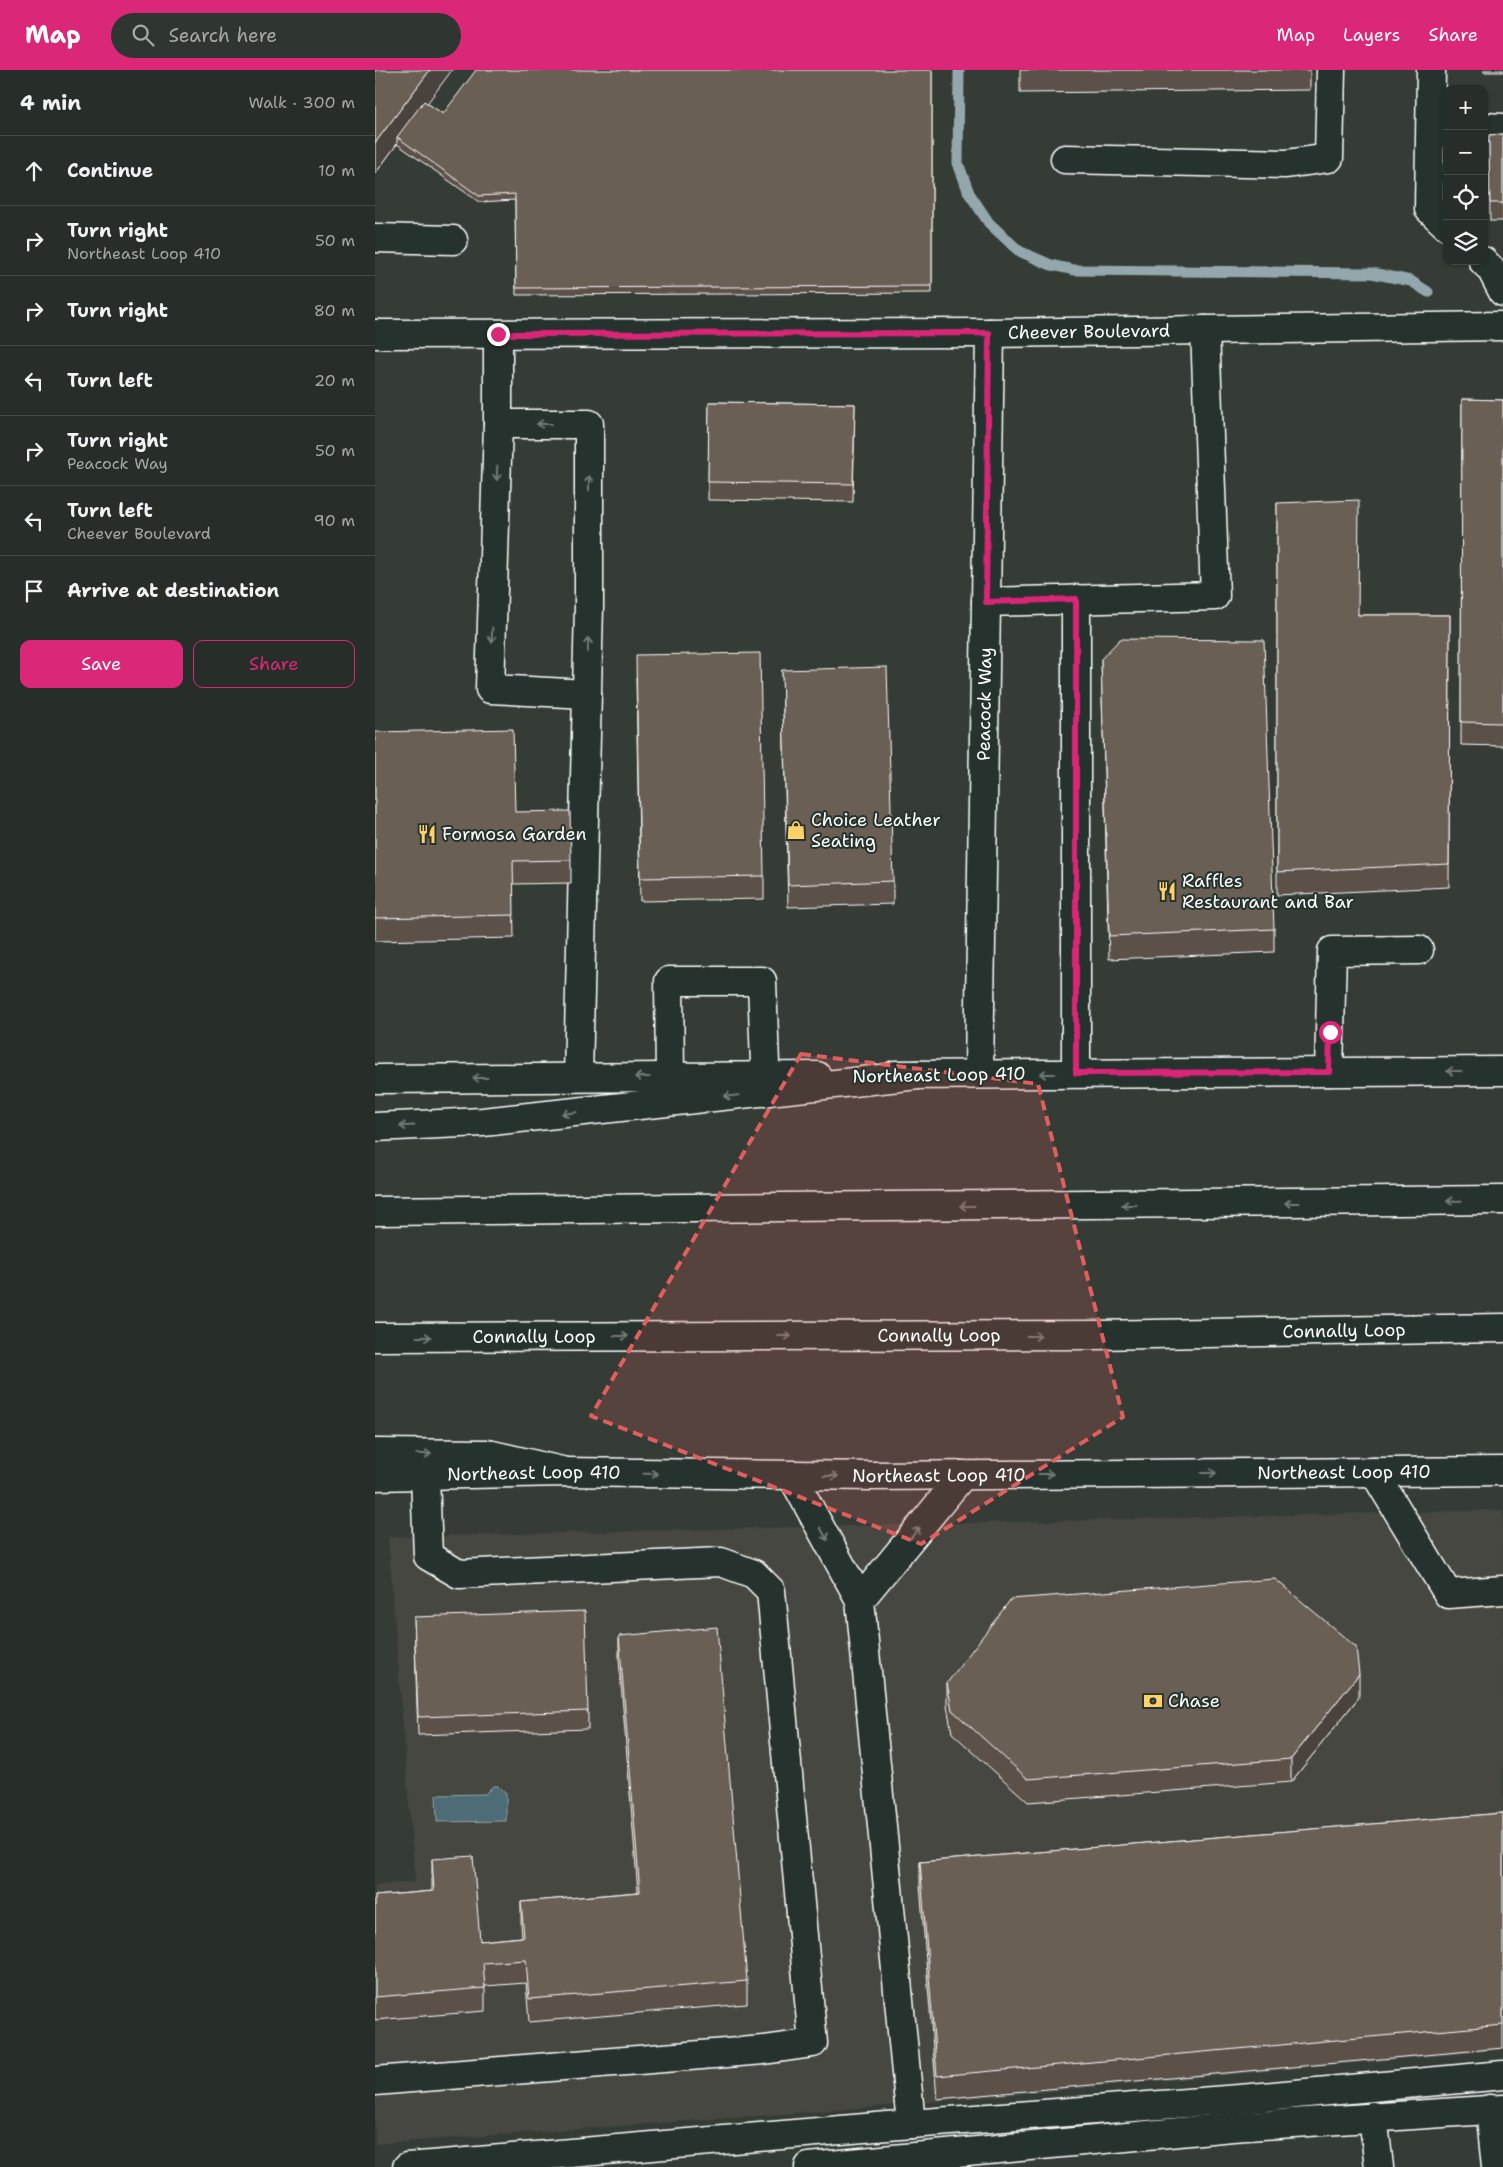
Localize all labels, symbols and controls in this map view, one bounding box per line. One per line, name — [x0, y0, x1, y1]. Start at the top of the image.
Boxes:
search box — [111, 13, 461, 58]
text: Map — [25, 19, 81, 51]
icon: search — [129, 21, 157, 49]
text: Search here — [169, 23, 277, 48]
text: Map — [1277, 23, 1315, 47]
text: Layers — [1343, 23, 1400, 47]
text: Share — [1428, 23, 1478, 47]
map controls — [1443, 85, 1488, 265]
button: + — [1443, 85, 1488, 130]
text: 4 min — [20, 89, 81, 117]
text: Walk · 300 m — [248, 92, 355, 113]
button: − — [1443, 130, 1488, 175]
icon: ahead — [20, 157, 48, 185]
text: Continue — [67, 158, 153, 183]
text: 10 m — [318, 160, 355, 181]
button: locate — [1443, 175, 1488, 220]
text: Turn right — [67, 218, 168, 243]
button: layers — [1443, 220, 1488, 265]
icon: right — [20, 227, 48, 255]
text: 50 m — [315, 230, 355, 251]
text: Northeast Loop 410 — [67, 243, 221, 264]
icon: right — [20, 297, 48, 325]
text: Turn right — [67, 298, 168, 323]
text: 80 m — [314, 300, 355, 321]
street label: Cheever Boulevard — [1008, 319, 1170, 345]
route end — [487, 323, 510, 346]
icon: left — [20, 367, 48, 395]
text: Turn left — [67, 368, 153, 393]
text: 20 m — [314, 370, 355, 391]
one-way arrow — [536, 419, 552, 429]
text: Turn right — [67, 428, 168, 453]
icon: right — [20, 437, 48, 465]
text: 50 m — [315, 440, 355, 461]
text: Peacock Way — [67, 453, 168, 474]
one-way arrow — [492, 465, 501, 481]
one-way arrow — [584, 475, 594, 491]
text: Turn left — [67, 498, 153, 523]
icon: left — [20, 507, 48, 535]
text: 90 m — [314, 510, 355, 531]
text: Cheever Boulevard — [67, 523, 211, 544]
icon: arrive — [20, 577, 48, 605]
text: Arrive at destination — [67, 578, 279, 603]
one-way arrow — [487, 627, 496, 643]
one-way arrow — [584, 637, 593, 653]
button: Save — [20, 640, 183, 688]
button: Share — [193, 640, 355, 688]
street label: Peacock Way — [972, 647, 997, 761]
place label: Choice Leather Seating — [811, 808, 941, 853]
shop icon: Choice Leather Seating — [785, 819, 807, 841]
place label: Formosa Garden — [442, 822, 587, 846]
restaurant icon: Formosa Garden — [416, 823, 438, 845]
place label: Raffles Restaurant and Bar — [1182, 869, 1354, 914]
restaurant icon: Raffles Restaurant and Bar — [1156, 880, 1178, 902]
route start — [1319, 1021, 1342, 1044]
street label: Northeast Loop 410 — [852, 1061, 1026, 1089]
one-way arrow — [1447, 1067, 1463, 1076]
one-way arrow — [1039, 1069, 1056, 1079]
one-way arrow — [634, 1072, 650, 1082]
one-way arrow — [472, 1073, 488, 1083]
one-way arrow — [723, 1091, 739, 1101]
one-way arrow — [562, 1109, 578, 1118]
one-way arrow — [400, 1121, 416, 1130]
one-way arrow — [1447, 1196, 1463, 1206]
one-way arrow — [1284, 1198, 1300, 1208]
one-way arrow — [1122, 1200, 1138, 1210]
one-way arrow — [959, 1201, 976, 1211]
street label: Connally Loop — [1282, 1318, 1406, 1344]
street label: Connally Loop — [877, 1323, 1001, 1348]
street label: Connally Loop — [472, 1324, 596, 1349]
one-way arrow — [612, 1331, 629, 1341]
one-way arrow — [775, 1331, 791, 1341]
one-way arrow — [1025, 1331, 1041, 1341]
one-way arrow — [415, 1332, 431, 1342]
one-way arrow — [415, 1449, 431, 1459]
street label: Northeast Loop 410 — [447, 1460, 621, 1486]
street label: Northeast Loop 410 — [1257, 1460, 1431, 1485]
street label: Northeast Loop 410 — [852, 1463, 1026, 1488]
one-way arrow — [1200, 1468, 1216, 1478]
one-way arrow — [643, 1469, 659, 1478]
one-way arrow — [1038, 1469, 1054, 1479]
one-way arrow — [822, 1471, 839, 1481]
one-way arrow — [820, 1526, 829, 1541]
one-way arrow — [910, 1527, 921, 1540]
place label: Chase — [1168, 1689, 1220, 1713]
bank icon: Chase — [1142, 1690, 1164, 1712]

